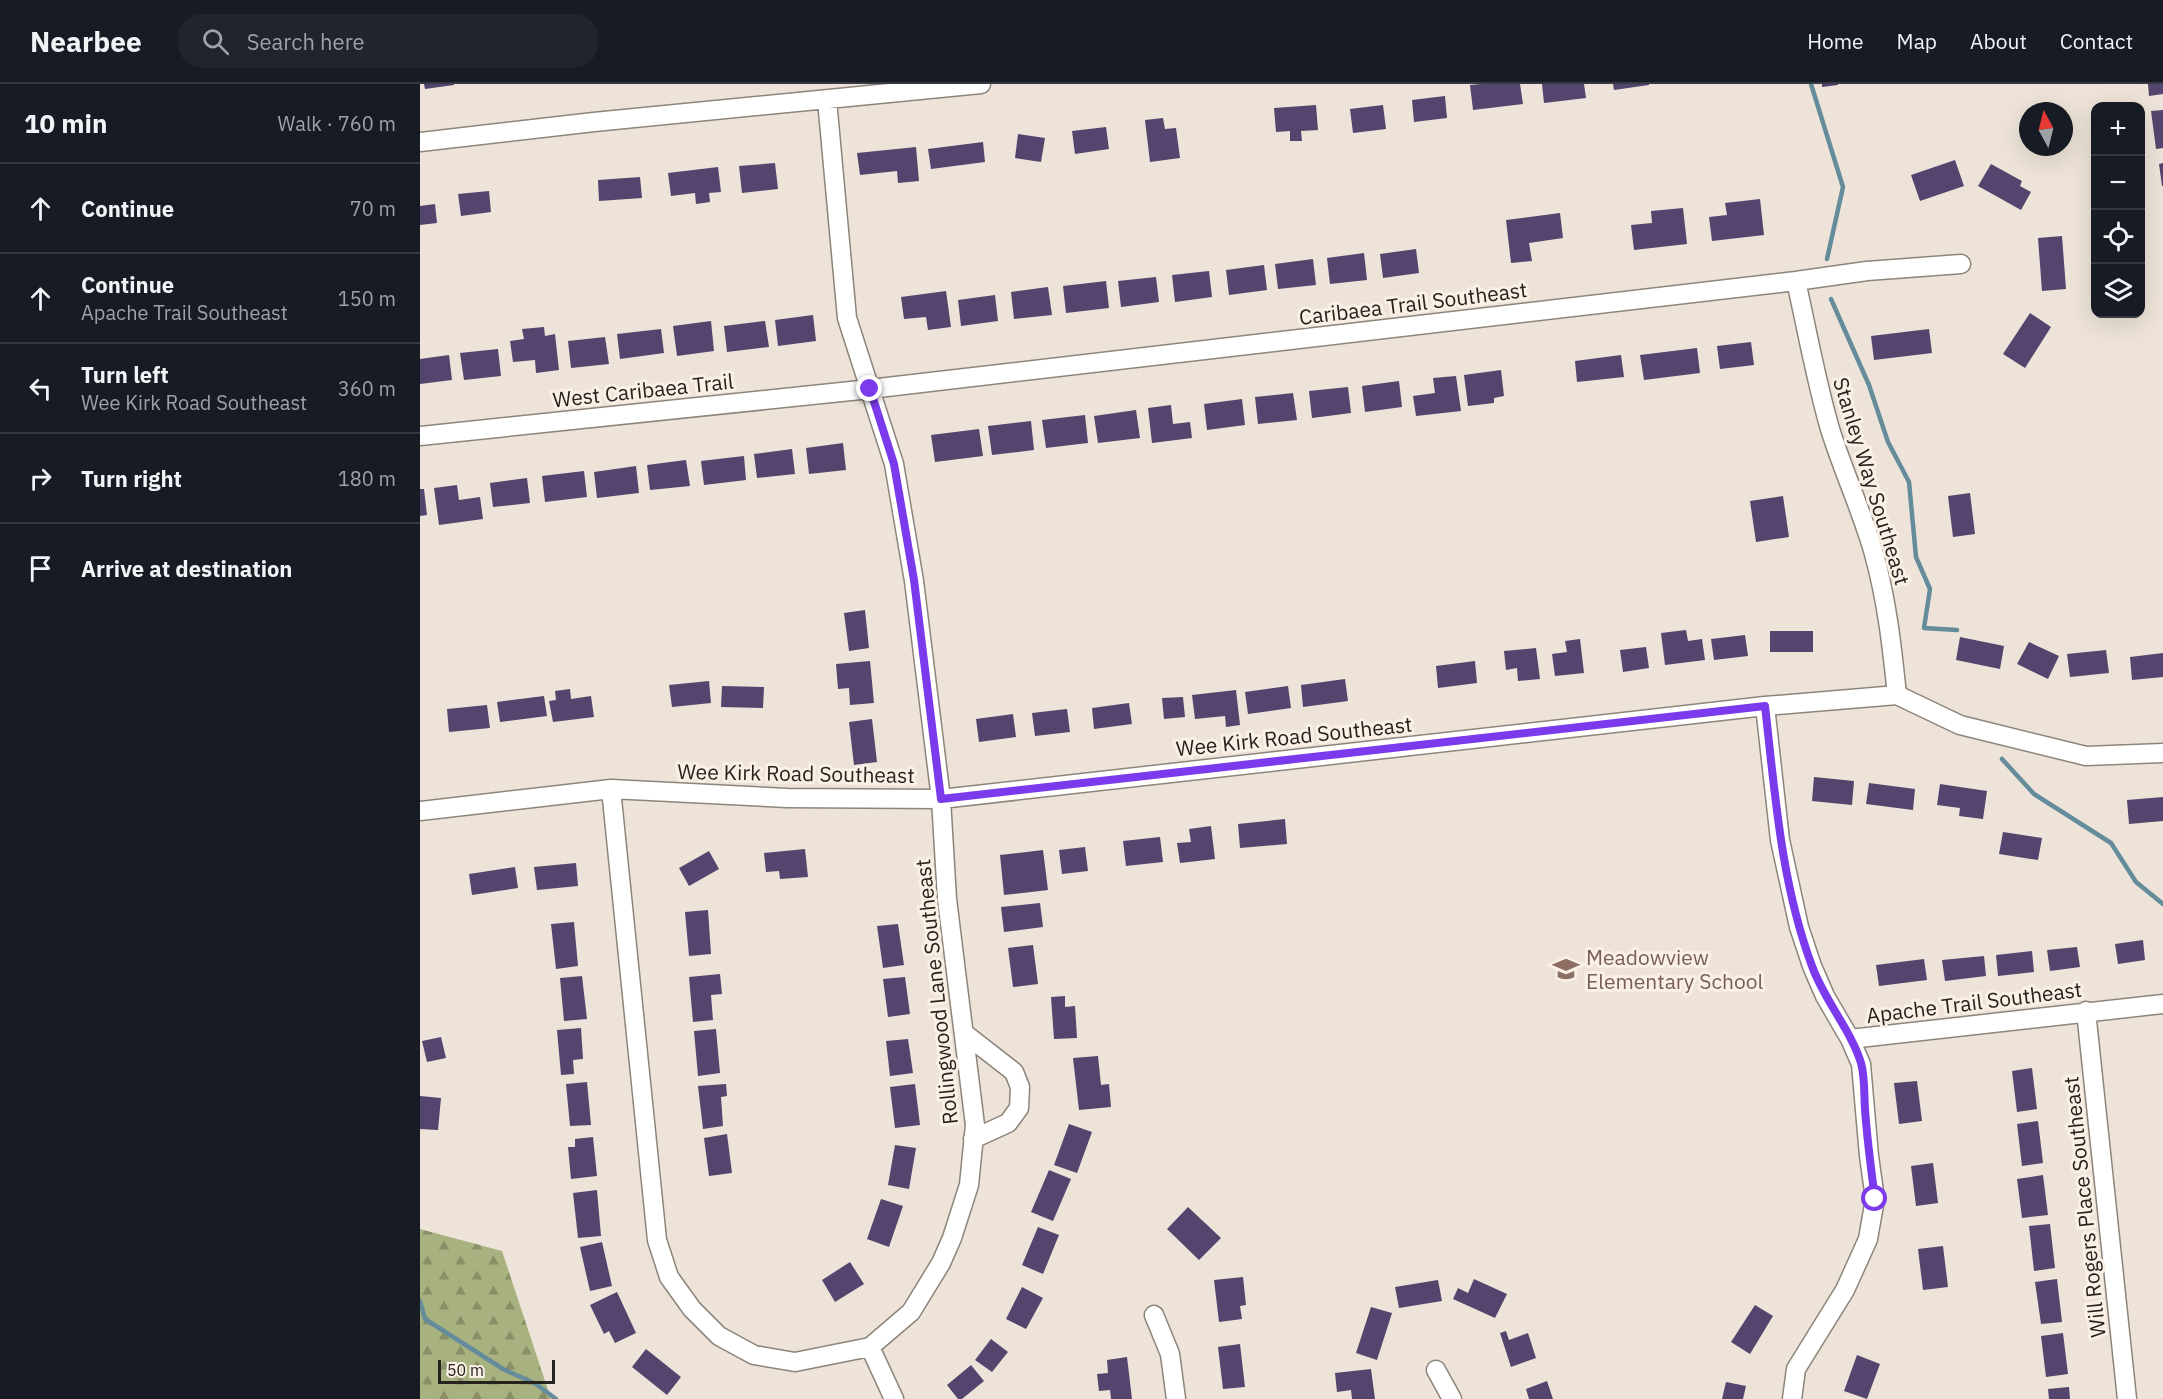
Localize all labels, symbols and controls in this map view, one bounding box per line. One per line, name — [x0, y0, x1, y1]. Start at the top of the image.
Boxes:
search box — [178, 14, 598, 68]
text: Nearbee — [30, 23, 142, 60]
icon: search — [199, 25, 232, 58]
text: Search here — [247, 27, 365, 56]
text: Home — [1807, 27, 1864, 55]
text: Map — [1897, 27, 1937, 55]
text: About — [1970, 27, 2027, 55]
text: Contact — [2060, 27, 2133, 55]
north arrow — [2019, 102, 2073, 156]
map controls — [2091, 102, 2145, 318]
button: + — [2091, 102, 2145, 156]
text: 10 min — [24, 106, 108, 140]
text: Walk · 760 m — [278, 110, 396, 137]
button: − — [2091, 156, 2145, 210]
icon: ahead — [24, 192, 57, 225]
text: Continue — [81, 194, 174, 223]
text: 70 m — [350, 195, 396, 222]
button: locate — [2091, 210, 2145, 264]
button: layers — [2091, 264, 2145, 318]
text: Continue — [81, 270, 174, 299]
street label: Caribaea Trail Southeast — [1297, 275, 1529, 331]
icon: ahead — [24, 282, 57, 315]
text: 150 m — [338, 285, 396, 312]
text: Apache Trail Southeast — [81, 299, 288, 326]
text: Turn left — [81, 360, 169, 389]
street label: West Caribaea Trail — [551, 367, 735, 413]
icon: left — [24, 372, 57, 405]
street label: Stanley Way Southeast — [1827, 374, 1917, 588]
text: 360 m — [338, 375, 396, 402]
route end — [856, 375, 882, 401]
text: Wee Kirk Road Southeast — [81, 389, 307, 416]
icon: right — [24, 462, 57, 495]
text: Turn right — [81, 464, 182, 493]
text: 180 m — [338, 465, 396, 492]
icon: arrive — [24, 552, 57, 585]
text: Arrive at destination — [81, 554, 292, 583]
street label: Wee Kirk Road Southeast — [1175, 710, 1413, 762]
street label: Wee Kirk Road Southeast — [677, 757, 915, 789]
street label: Rollingwood Lane Southeast — [908, 858, 964, 1126]
place label: Meadowview Elementary School — [1586, 943, 1763, 995]
school or university icon: Meadowview Elementary School — [1551, 954, 1581, 984]
street label: Apache Trail Southeast — [1865, 975, 2083, 1029]
street label: Will Rogers Place Southeast — [2056, 1075, 2112, 1339]
route start — [1861, 1185, 1887, 1211]
scale bar — [438, 1357, 555, 1384]
text: 50 m — [447, 1360, 484, 1380]

